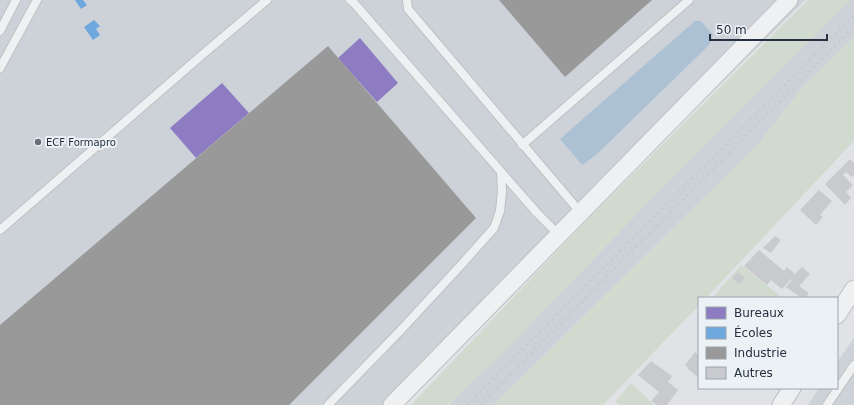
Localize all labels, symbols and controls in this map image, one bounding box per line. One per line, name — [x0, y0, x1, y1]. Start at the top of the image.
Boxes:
scale bar — [710, 16, 827, 42]
text: 50 m — [716, 23, 747, 37]
marker: ECF Formapro — [33, 137, 43, 147]
place label: ECF Formapro — [46, 137, 116, 148]
legend — [698, 297, 838, 389]
text: Bureaux — [734, 306, 784, 320]
text: Écoles — [734, 325, 773, 340]
text: Industrie — [734, 346, 787, 360]
text: Autres — [734, 366, 773, 380]

